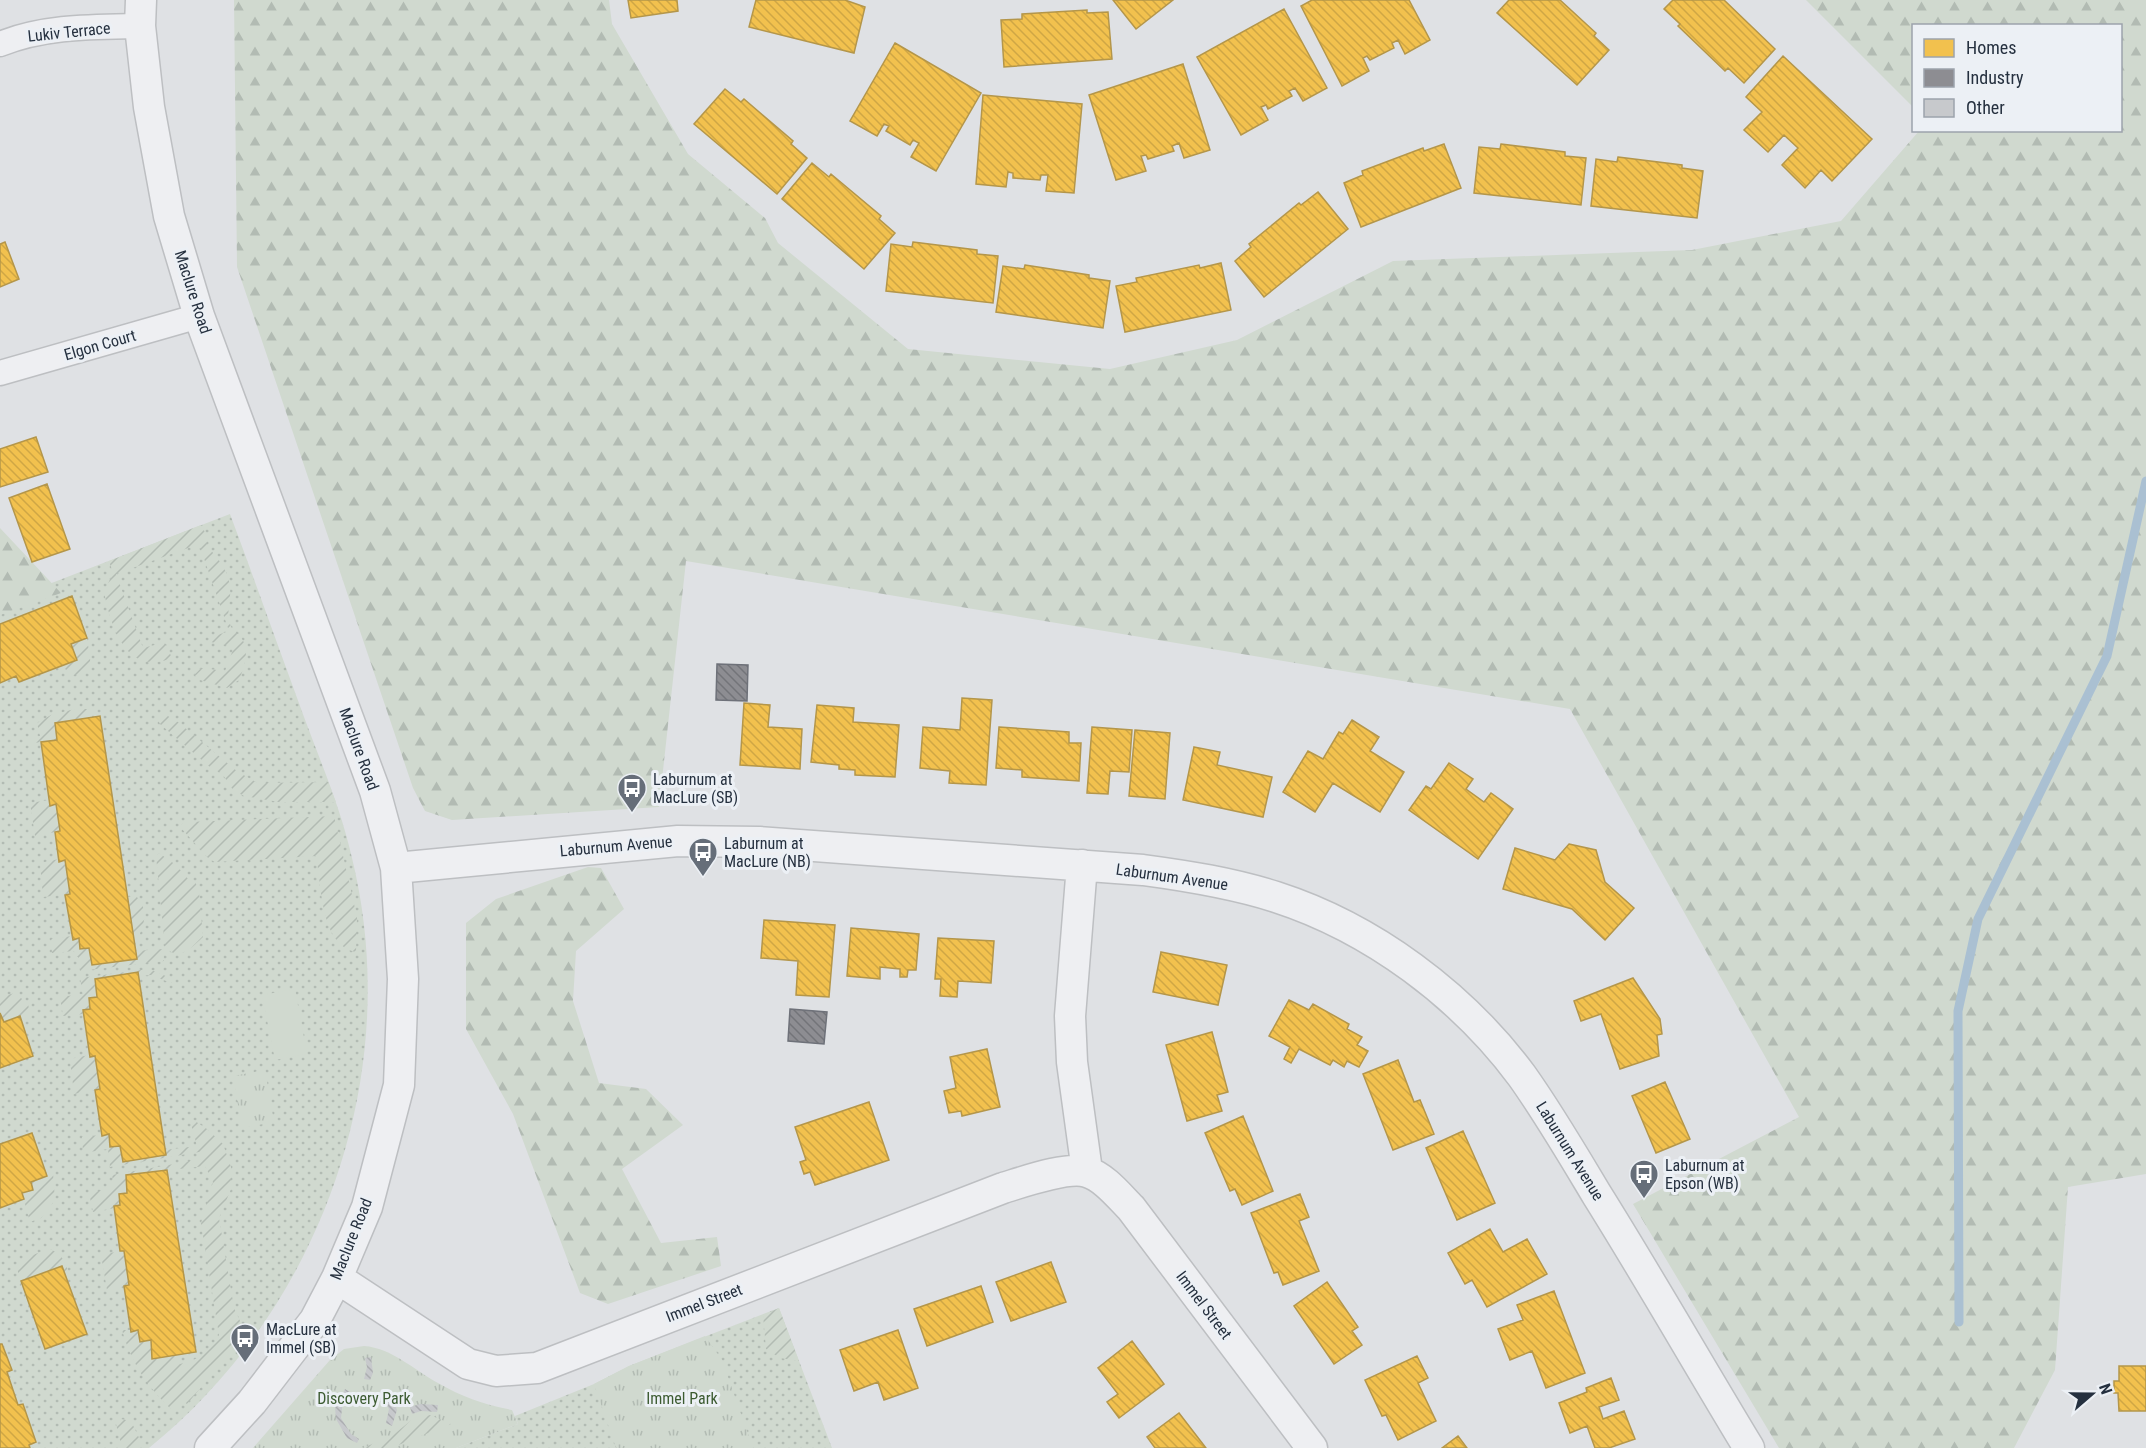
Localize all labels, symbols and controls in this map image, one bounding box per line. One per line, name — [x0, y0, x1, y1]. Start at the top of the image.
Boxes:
street label: Lukiv Terrace — [27, 18, 111, 46]
legend — [1912, 24, 2122, 132]
text: Homes — [1966, 37, 2016, 58]
text: Industry — [1966, 67, 2024, 88]
text: Other — [1966, 97, 2005, 118]
street label: Maclure Road — [171, 248, 215, 336]
street label: Elgon Court — [62, 326, 138, 364]
street label: Maclure Road — [335, 705, 383, 793]
place label: Laburnum at MacLure (SB) — [653, 770, 738, 807]
bus stop icon: Laburnum at MacLure (SB) — [616, 772, 648, 814]
street label: Laburnum Avenue — [559, 832, 673, 860]
place label: Laburnum at MacLure (NB) — [724, 834, 811, 871]
bus stop icon: Laburnum at MacLure (NB) — [687, 836, 719, 878]
street label: Laburnum Avenue — [1115, 860, 1229, 894]
street label: Laburnum Avenue — [1532, 1098, 1608, 1204]
place label: Laburnum at Epson (WB) — [1665, 1156, 1745, 1193]
bus stop icon: Laburnum at Epson (WB) — [1628, 1158, 1660, 1200]
street label: Maclure Road — [326, 1195, 376, 1283]
street label: Immel Street — [1172, 1267, 1236, 1343]
street label: Immel Street — [663, 1280, 745, 1326]
place label: MacLure at Immel (SB) — [266, 1320, 337, 1357]
bus stop icon: MacLure at Immel (SB) — [229, 1322, 261, 1364]
north arrow — [2062, 1364, 2122, 1424]
text: N — [2095, 1381, 2116, 1397]
park label: Discovery Park — [317, 1389, 412, 1408]
park label: Immel Park — [646, 1389, 719, 1408]

